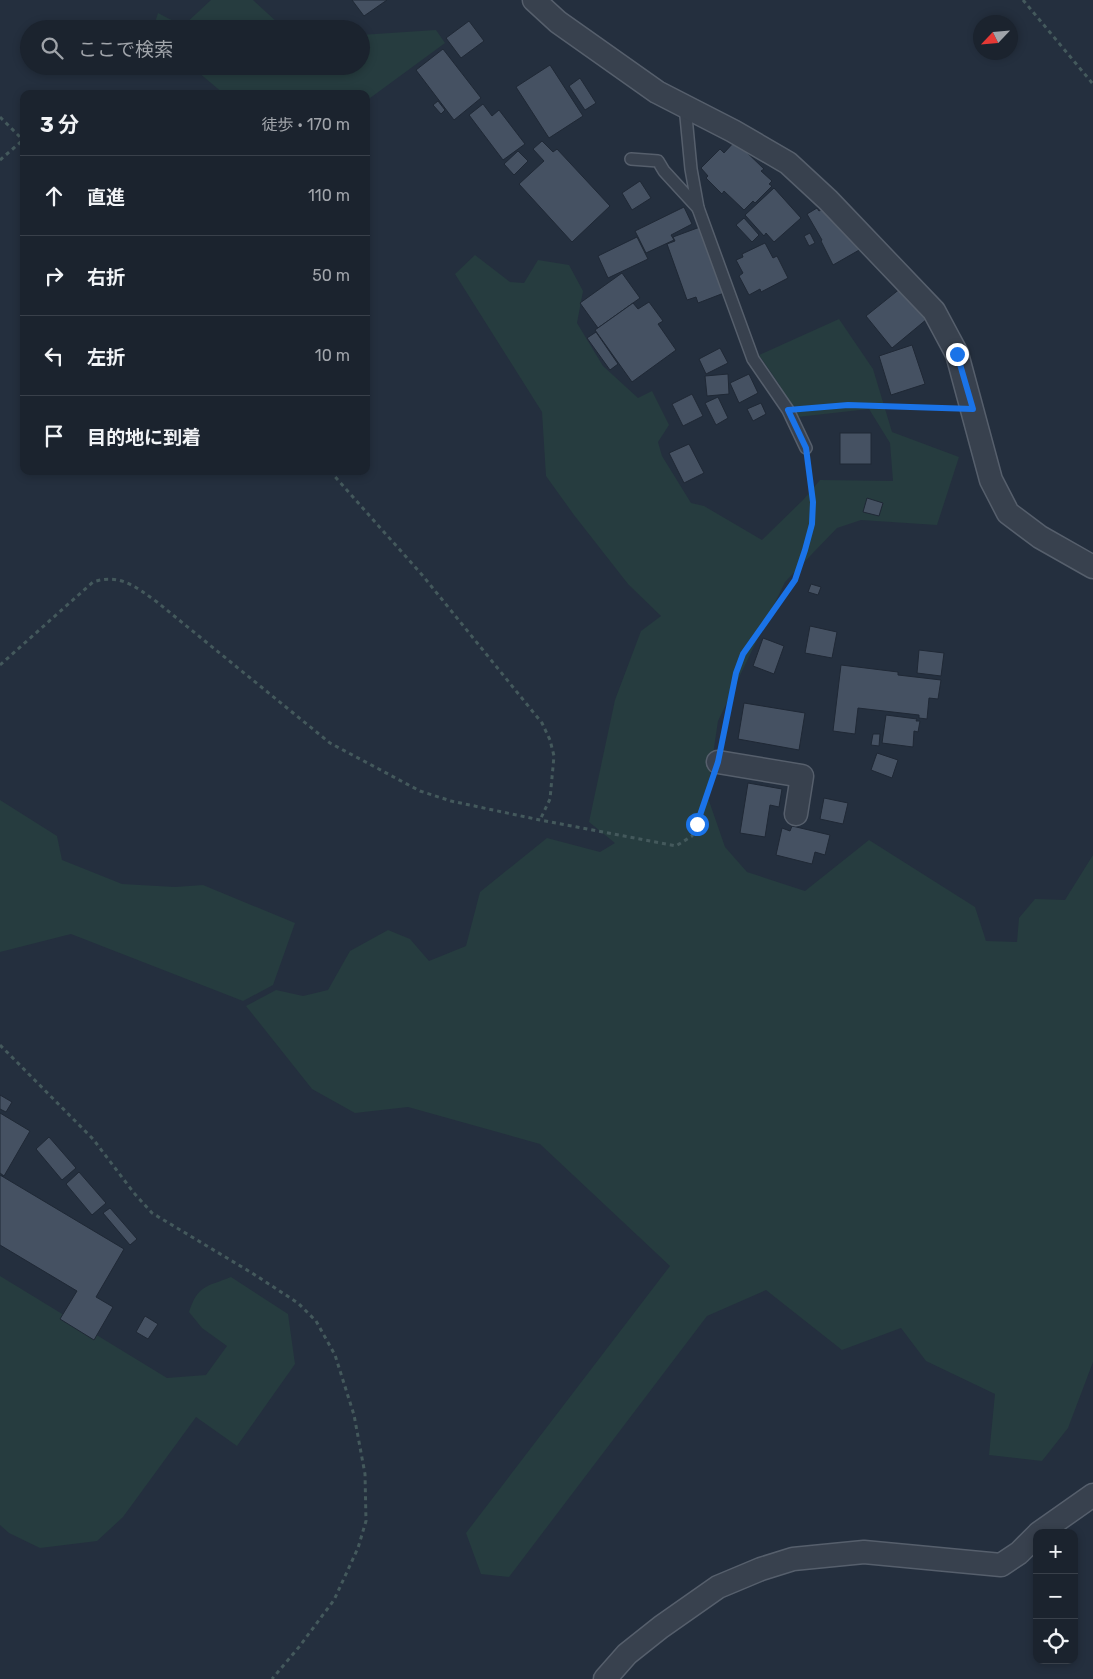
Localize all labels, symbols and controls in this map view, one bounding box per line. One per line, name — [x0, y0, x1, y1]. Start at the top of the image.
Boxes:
north arrow — [973, 15, 1018, 60]
search box — [20, 20, 370, 75]
icon: search — [38, 34, 66, 62]
text: ここで検索 — [78, 38, 173, 61]
text: 3 分 — [40, 112, 79, 137]
text: 徒歩 · 170 m — [262, 115, 350, 134]
icon: ahead — [40, 182, 68, 210]
text: 直進 — [87, 186, 125, 209]
text: 110 m — [308, 186, 350, 205]
icon: right — [40, 262, 68, 290]
text: 右折 — [87, 266, 125, 289]
text: 50 m — [312, 266, 350, 285]
icon: left — [40, 342, 68, 370]
route end — [946, 343, 969, 366]
text: 左折 — [87, 346, 125, 369]
text: 10 m — [315, 346, 350, 365]
icon: arrive — [40, 422, 68, 450]
text: 目的地に到着 — [87, 426, 201, 449]
route start — [686, 813, 709, 836]
map controls — [1033, 1529, 1078, 1664]
button: + — [1033, 1529, 1078, 1574]
button: − — [1033, 1574, 1078, 1619]
button: locate — [1033, 1619, 1078, 1664]

